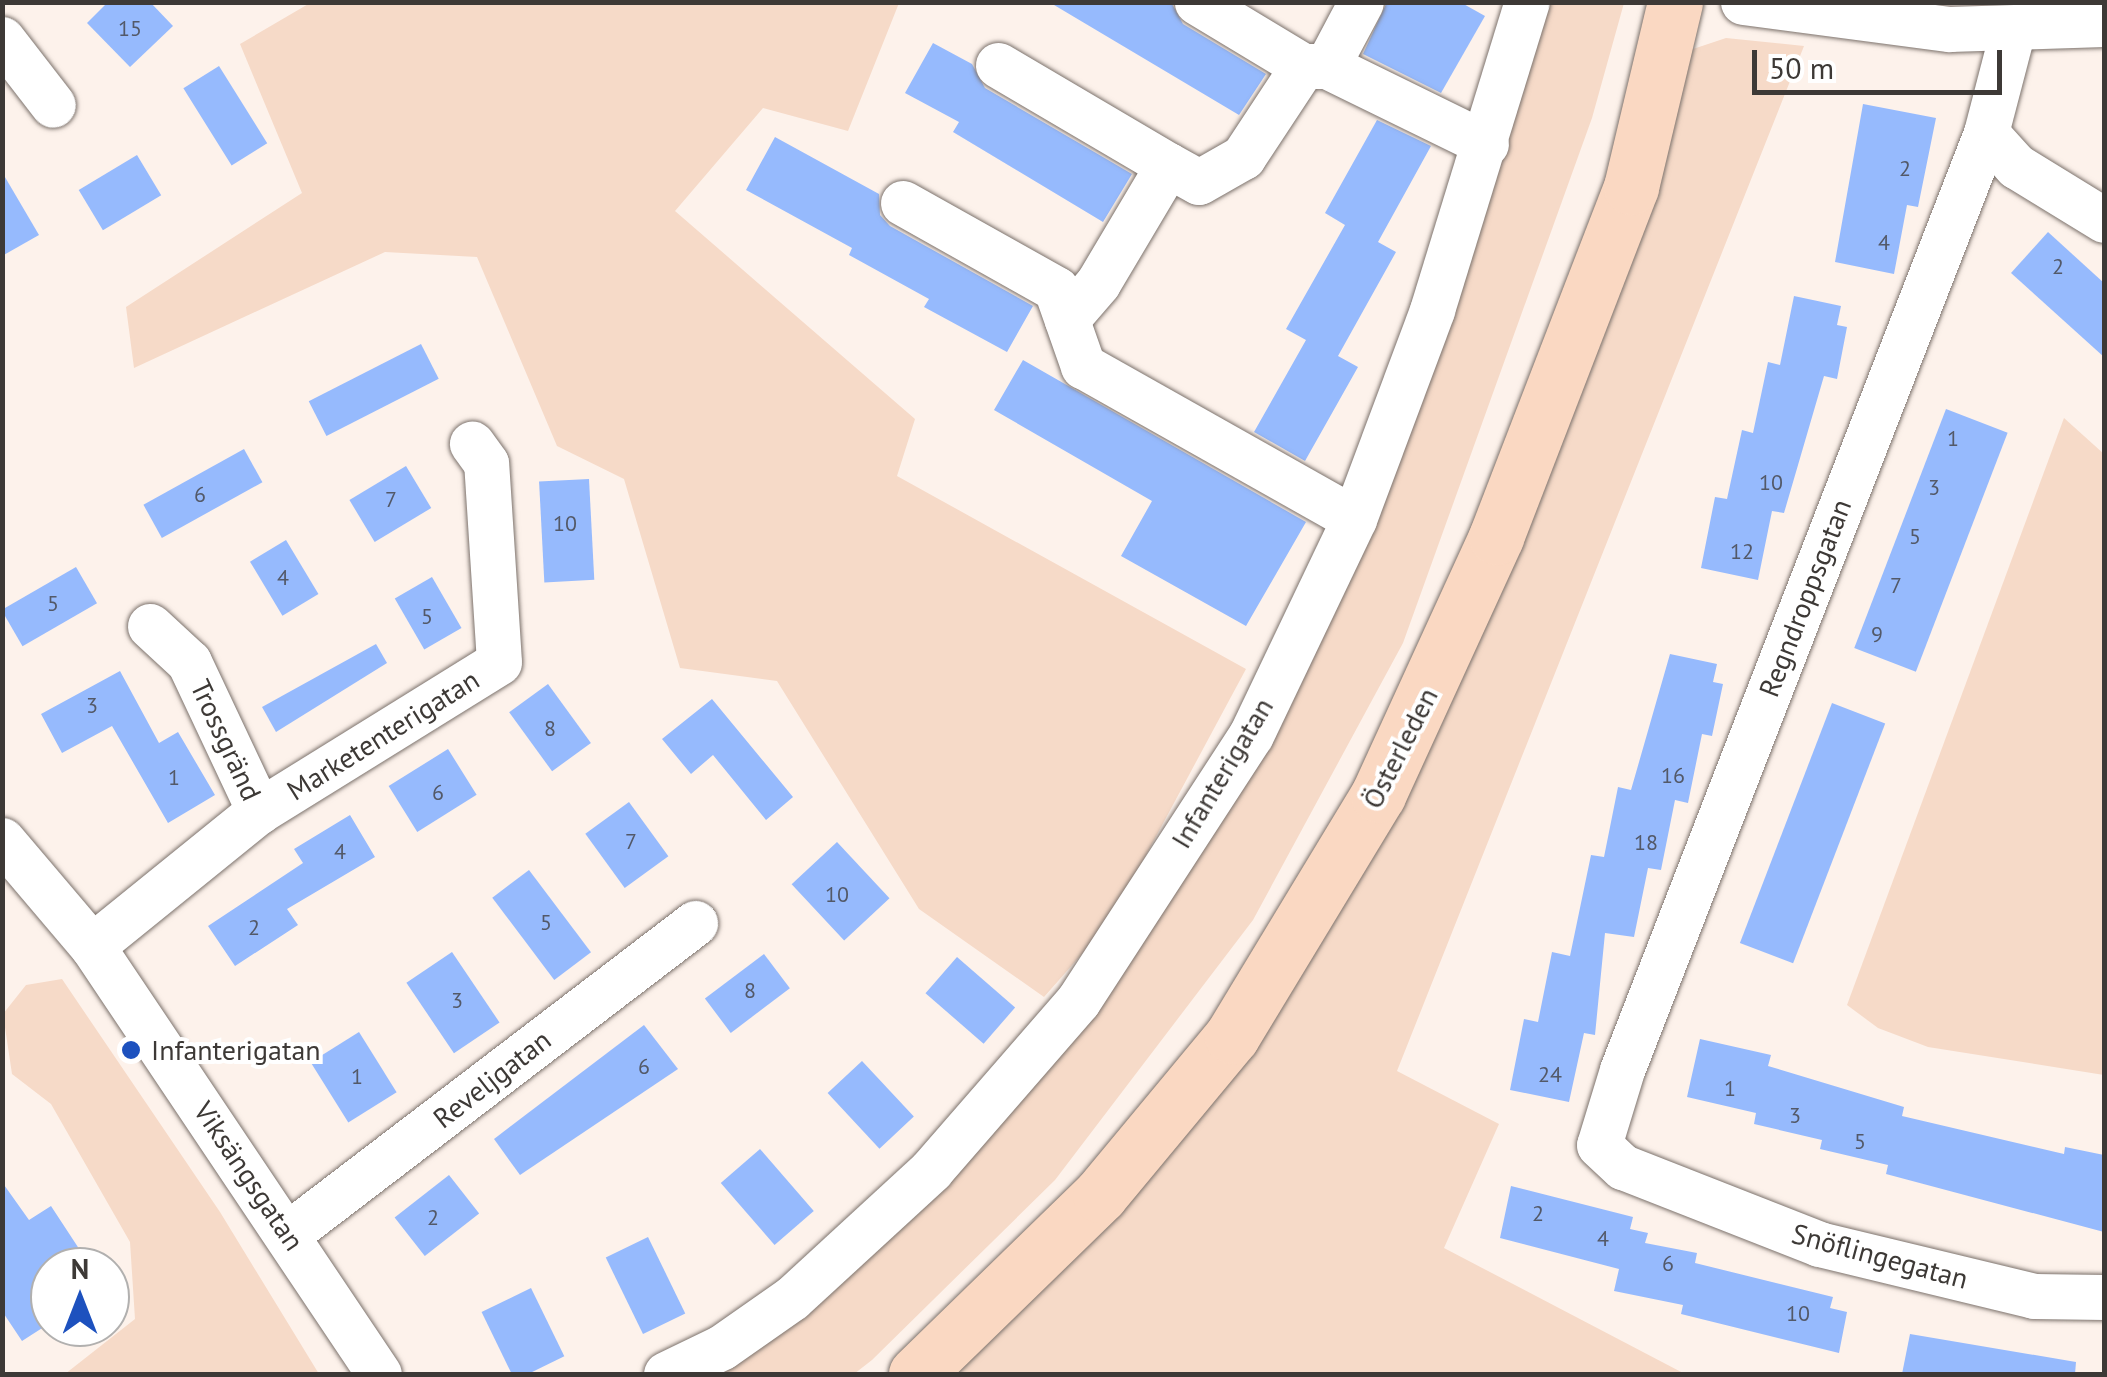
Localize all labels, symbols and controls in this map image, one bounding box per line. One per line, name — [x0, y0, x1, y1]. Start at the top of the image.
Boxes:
house number: 15 — [118, 16, 142, 42]
scale bar — [1757, 30, 2007, 92]
text: 50 m — [1769, 48, 1834, 87]
house number: 2 — [1899, 156, 1911, 182]
house number: 4 — [1878, 230, 1890, 256]
house number: 2 — [2052, 254, 2064, 280]
house number: 1 — [1947, 426, 1959, 452]
house number: 10 — [1759, 470, 1783, 496]
house number: 3 — [1928, 475, 1940, 501]
house number: 6 — [194, 482, 206, 508]
house number: 7 — [385, 487, 397, 513]
street label: Regndroppsgatan — [1752, 494, 1858, 702]
house number: 10 — [553, 511, 577, 537]
house number: 5 — [1909, 524, 1921, 550]
house number: 12 — [1730, 539, 1754, 565]
house number: 4 — [277, 565, 289, 591]
house number: 7 — [1890, 573, 1902, 599]
house number: 5 — [47, 591, 59, 617]
house number: 5 — [421, 604, 433, 630]
house number: 9 — [1871, 622, 1883, 648]
street label: Marketenterigatan — [281, 663, 485, 807]
street label: Trossgränd — [183, 674, 269, 806]
street label: Österleden — [1355, 682, 1445, 814]
street label: Infanterigatan — [1164, 692, 1280, 854]
house number: 3 — [86, 693, 98, 719]
house number: 8 — [544, 716, 556, 742]
house number: 16 — [1661, 763, 1685, 789]
house number: 1 — [168, 765, 180, 791]
house number: 6 — [432, 780, 444, 806]
house number: 7 — [625, 829, 637, 855]
house number: 18 — [1634, 830, 1658, 856]
house number: 4 — [334, 839, 346, 865]
house number: 10 — [825, 882, 849, 908]
house number: 5 — [540, 910, 552, 936]
house number: 2 — [248, 915, 260, 941]
house number: 8 — [744, 978, 756, 1004]
house number: 3 — [451, 988, 463, 1014]
street label: Reveljgatan — [427, 1023, 557, 1135]
place label: Infanterigatan — [151, 1033, 321, 1067]
marker: Infanterigatan — [120, 1039, 142, 1061]
house number: 6 — [638, 1054, 650, 1080]
house number: 24 — [1538, 1062, 1562, 1088]
house number: 1 — [351, 1064, 363, 1090]
house number: 1 — [1724, 1076, 1736, 1102]
street label: Viksängsgatan — [187, 1095, 311, 1257]
house number: 3 — [1789, 1103, 1801, 1129]
house number: 5 — [1854, 1129, 1866, 1155]
house number: 2 — [1532, 1201, 1544, 1227]
house number: 2 — [427, 1205, 439, 1231]
street label: Snöflingegatan — [1788, 1216, 1972, 1296]
house number: 4 — [1597, 1226, 1609, 1252]
north arrow — [30, 1247, 130, 1347]
text: N — [71, 1250, 89, 1287]
house number: 6 — [1662, 1251, 1674, 1277]
house number: 10 — [1786, 1301, 1810, 1327]

